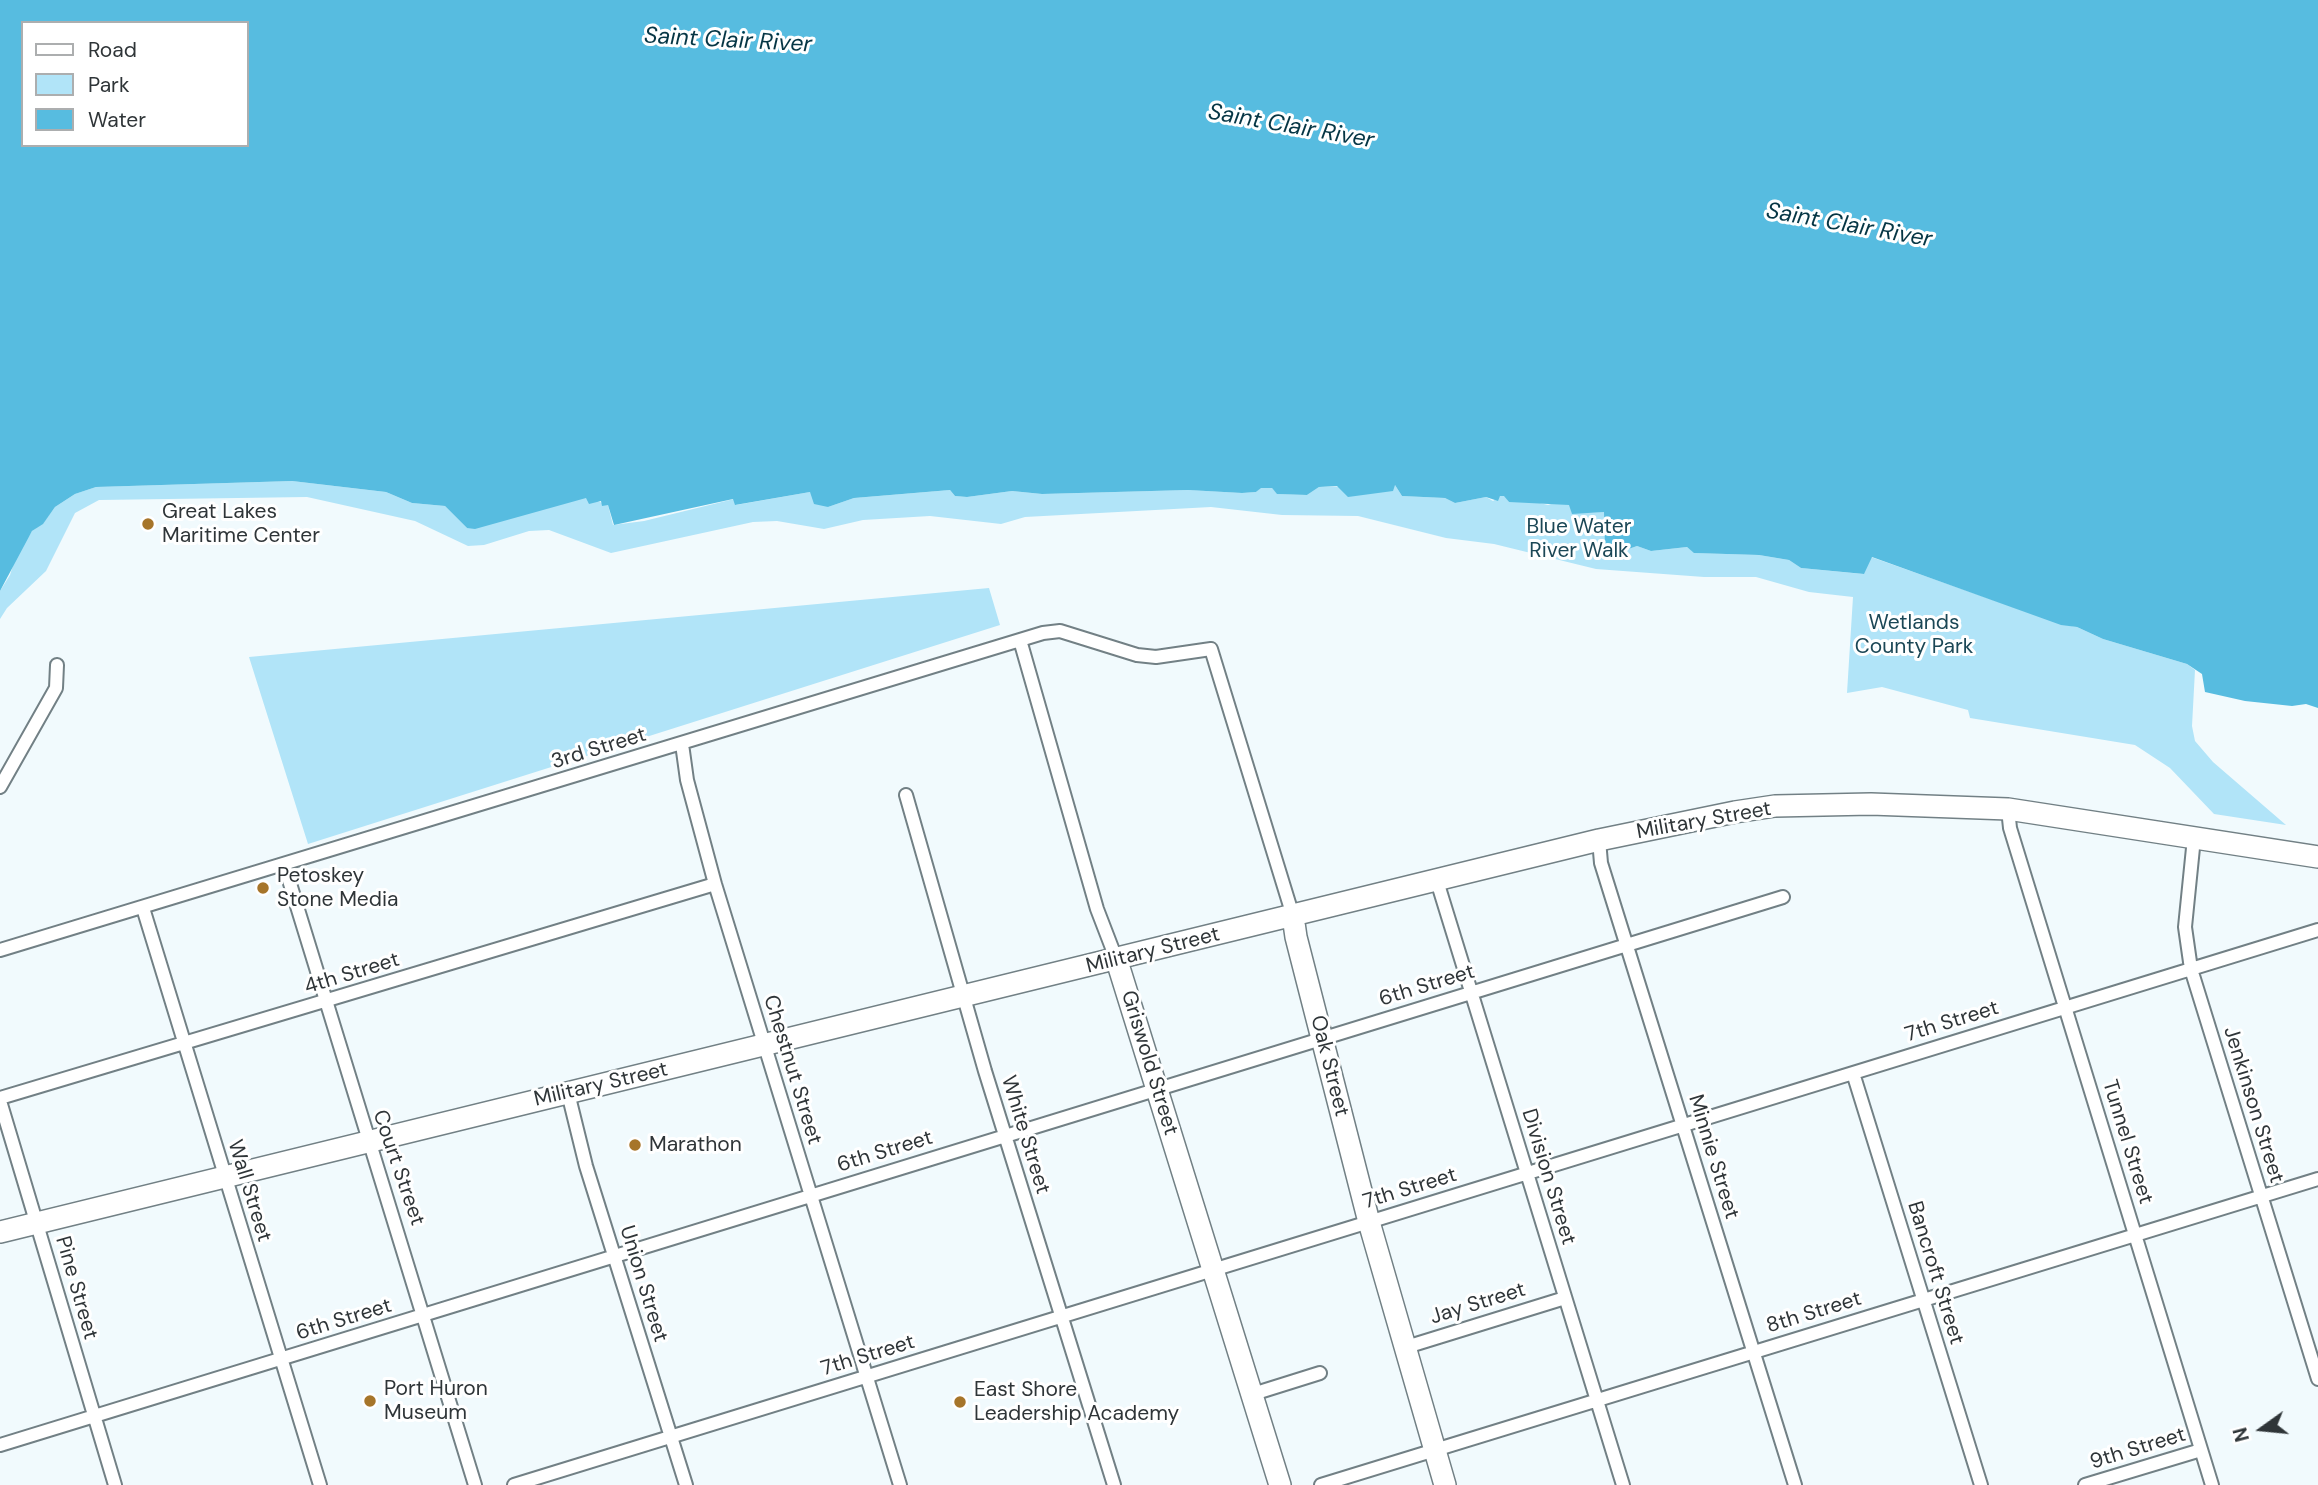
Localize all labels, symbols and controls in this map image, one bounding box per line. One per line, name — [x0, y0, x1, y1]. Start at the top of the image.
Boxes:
legend — [21, 21, 248, 147]
water label: Saint Clair River — [643, 23, 813, 59]
text: Road — [88, 36, 137, 64]
text: Park — [88, 71, 129, 99]
water label: Saint Clair River — [1206, 99, 1376, 155]
text: Water — [88, 106, 146, 134]
water label: Saint Clair River — [1764, 198, 1934, 254]
place label: Great Lakes Maritime Center — [162, 499, 320, 549]
park label: Blue Water River Walk — [1527, 514, 1631, 564]
marker: Great Lakes Maritime Center — [140, 516, 156, 532]
park label: Wetlands County Park — [1855, 610, 1973, 660]
street label: 3rd Street — [548, 723, 650, 775]
street label: Military Street — [1635, 797, 1773, 845]
place label: Petoskey Stone Media — [277, 863, 398, 913]
marker: Petoskey Stone Media — [255, 880, 271, 896]
street label: Military Street — [1084, 922, 1222, 980]
street label: 4th Street — [301, 948, 403, 1000]
street label: 6th Street — [1376, 960, 1478, 1012]
street label: Griswold Street — [1115, 988, 1183, 1138]
street label: Chestnut Street — [757, 992, 827, 1148]
street label: 7th Street — [1902, 996, 2002, 1048]
street label: Oak Street — [1304, 1013, 1354, 1119]
street label: Jenkinson Street — [2217, 1024, 2289, 1186]
street label: Military Street — [532, 1057, 670, 1113]
street label: White Street — [995, 1073, 1055, 1197]
street label: Tunnel Street — [2096, 1077, 2158, 1207]
street label: Minnie Street — [1682, 1092, 1744, 1222]
street label: Division Street — [1515, 1106, 1581, 1248]
street label: Court Street — [366, 1107, 430, 1229]
street label: 6th Street — [834, 1126, 936, 1178]
place label: Marathon — [649, 1132, 742, 1158]
street label: Wall Street — [222, 1137, 276, 1245]
marker: Marathon — [627, 1137, 643, 1153]
street label: 7th Street — [1360, 1163, 1460, 1215]
street label: Bancroft Street — [1901, 1198, 1969, 1348]
street label: Union Street — [613, 1223, 673, 1345]
street label: Pine Street — [49, 1233, 103, 1343]
street label: Jay Street — [1427, 1278, 1529, 1330]
street label: 8th Street — [1763, 1287, 1865, 1339]
street label: 6th Street — [293, 1294, 395, 1346]
street label: 7th Street — [818, 1330, 918, 1382]
place label: Port Huron Museum — [384, 1376, 488, 1426]
place label: East Shore Leadership Academy — [974, 1377, 1179, 1427]
marker: Port Huron Museum — [362, 1393, 378, 1409]
marker: East Shore Leadership Academy — [952, 1394, 968, 1410]
north arrow — [2227, 1394, 2297, 1464]
street label: 9th Street — [2087, 1423, 2189, 1475]
text: N — [2227, 1425, 2255, 1445]

